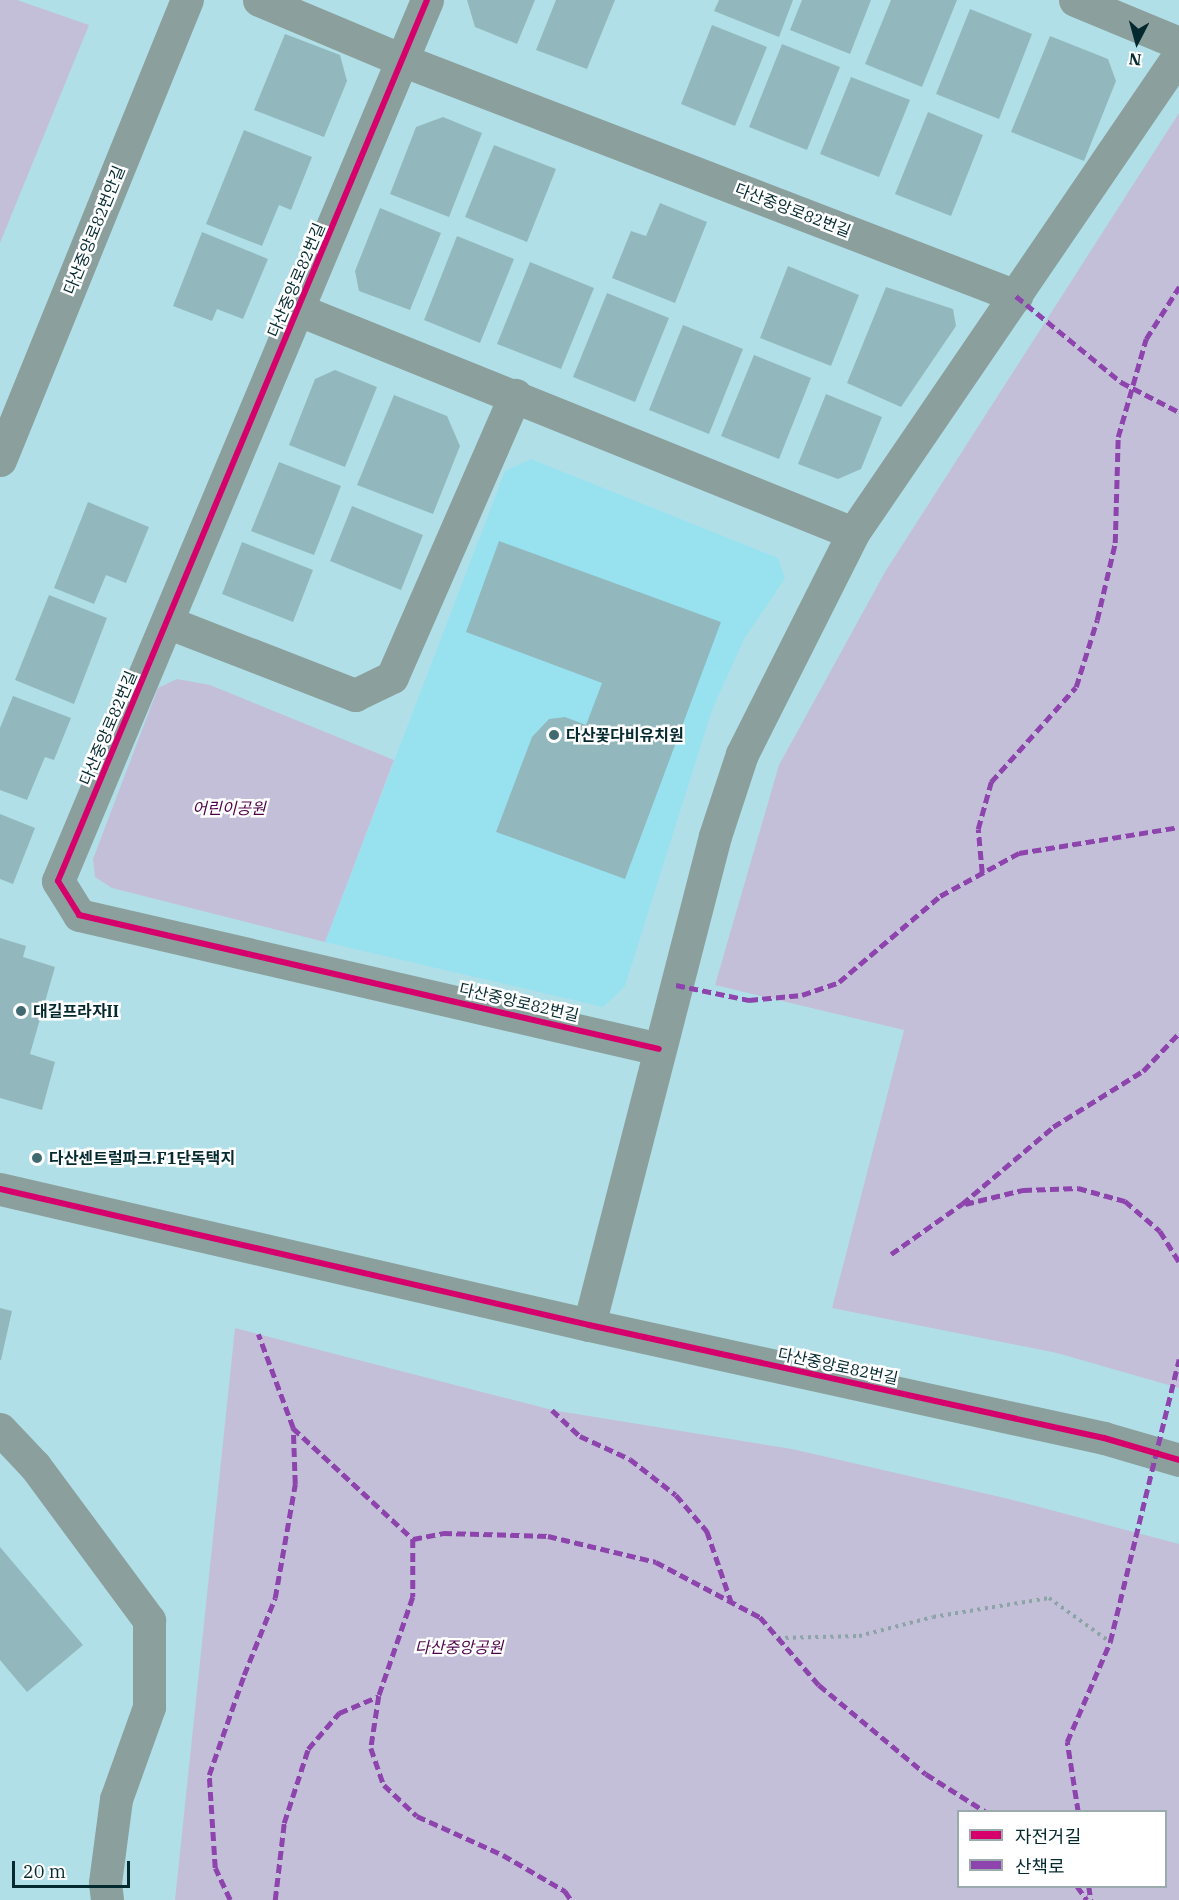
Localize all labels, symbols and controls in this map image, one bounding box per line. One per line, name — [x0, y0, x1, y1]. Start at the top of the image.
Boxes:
north arrow — [1107, 12, 1167, 72]
text: N — [1128, 49, 1142, 71]
street label: 다산중앙로82번안길 — [59, 163, 129, 297]
street label: 다산중앙로82번길 — [732, 179, 854, 241]
street label: 다산중앙로82번길 — [263, 220, 329, 340]
street label: 다산중앙로82번길 — [75, 668, 141, 788]
place label: 다산꽃다비유치원 — [566, 725, 684, 745]
marker: 다산꽃다비유치원 — [547, 728, 561, 742]
park label: 어린이공원 — [192, 798, 266, 818]
street label: 다산중앙로82번길 — [457, 979, 581, 1025]
place label: 대길프라자II — [33, 1001, 119, 1021]
marker: 대길프라자II — [14, 1004, 28, 1018]
place label: 다산센트럴파크.F1단독택지 — [49, 1148, 235, 1168]
marker: 다산센트럴파크.F1단독택지 — [30, 1151, 44, 1165]
street label: 다산중앙로82번길 — [776, 1344, 900, 1388]
park label: 다산중앙공원 — [415, 1637, 503, 1657]
legend — [957, 1810, 1167, 1888]
text: 자전거길 — [1015, 1825, 1081, 1848]
scale bar — [15, 1849, 134, 1887]
text: 산책로 — [1015, 1855, 1065, 1878]
text: 20 m — [23, 1860, 66, 1883]

